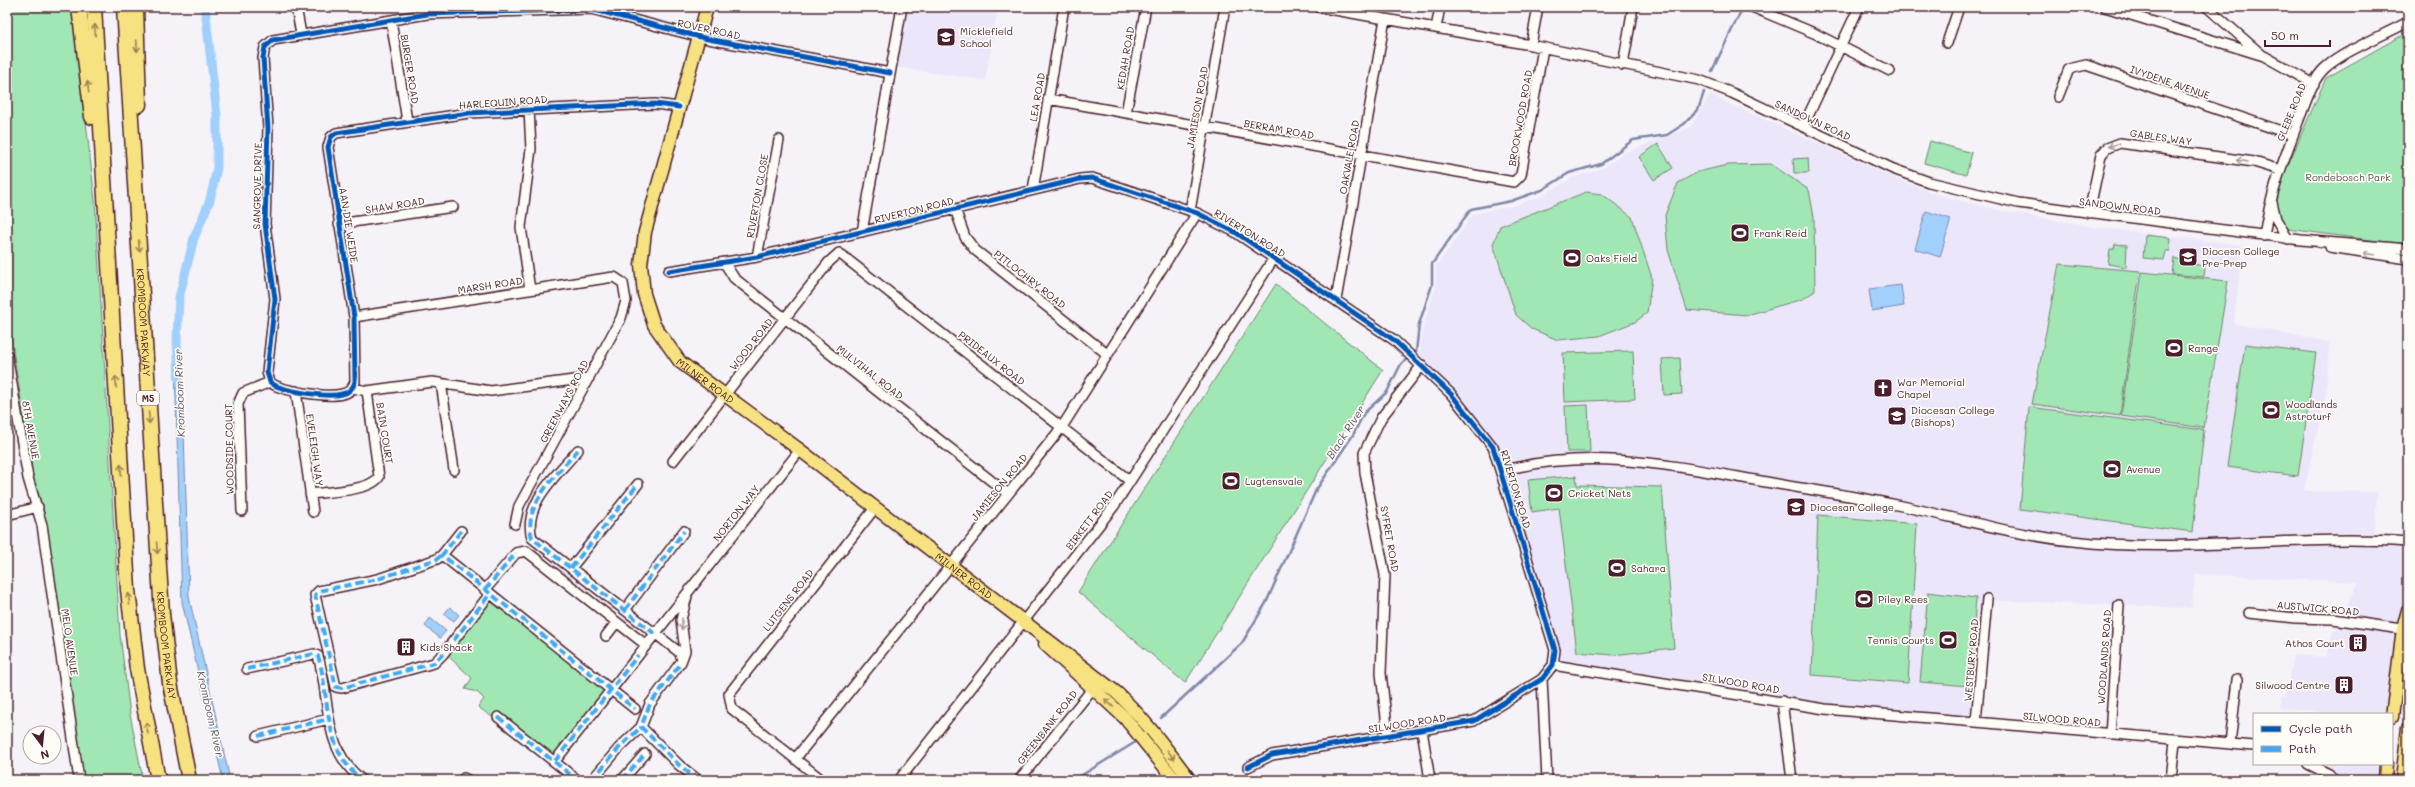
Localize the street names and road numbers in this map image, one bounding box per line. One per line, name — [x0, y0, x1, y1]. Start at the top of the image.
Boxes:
street label: ROVER ROAD — [676, 15, 742, 43]
street label: KEDAH ROAD — [1113, 25, 1137, 91]
street label: BURGER ROAD — [398, 33, 422, 105]
street label: IVYDENE AVENUE — [2128, 62, 2212, 102]
street label: JAMIESON ROAD — [1183, 65, 1211, 149]
street label: BROOKWOOD ROAD — [1505, 69, 1535, 167]
street label: LEA ROAD — [1026, 71, 1048, 122]
street label: GLEBE ROAD — [2273, 81, 2309, 143]
street label: HARLEQUIN ROAD — [458, 92, 548, 112]
street label: SANDOWN ROAD — [1773, 96, 1853, 144]
street label: BERRAM ROAD — [1243, 116, 1315, 142]
street label: OAKVALE ROAD — [1336, 119, 1362, 195]
street label: GABLES WAY — [2129, 126, 2193, 148]
street label: SANGROVE DRIVE — [249, 142, 265, 230]
street label: RIVERTON CLOSE — [743, 153, 771, 239]
street label: AAN DIE WEIDE — [336, 186, 362, 264]
street label: SHAW ROAD — [364, 193, 426, 217]
street label: RIVERTON ROAD — [873, 193, 955, 227]
street label: SANDOWN ROAD — [2078, 194, 2162, 218]
street label: RIVERTON ROAD — [1212, 205, 1288, 261]
street label: PITLOCHRY ROAD — [991, 246, 1069, 312]
street label: KROMBOOM PARKWAY — [133, 268, 154, 377]
street label: MARSH ROAD — [457, 273, 524, 297]
street label: WOOD ROAD — [726, 315, 776, 373]
street label: PRIDEAUX ROAD — [956, 328, 1028, 389]
street label: MULVIHAL ROAD — [834, 341, 906, 403]
street label: MILNER ROAD — [674, 355, 737, 407]
street label: GREENWAYS ROAD — [536, 357, 592, 445]
road number: M5 — [137, 391, 159, 405]
street label: 8TH AVENUE — [19, 400, 43, 461]
street label: BAIN COURT — [373, 401, 397, 465]
street label: WOODSIDE COURT — [221, 403, 237, 495]
street label: EVELEIGH WAY — [303, 413, 327, 487]
street label: RIVERTON ROAD — [1497, 448, 1535, 530]
street label: JAMIESON ROAD — [968, 450, 1031, 524]
street label: NORTON WAY — [710, 482, 762, 544]
street label: BIRKETT ROAD — [1062, 487, 1116, 553]
street label: SYFRET ROAD — [1377, 505, 1403, 573]
street label: MILNER ROAD — [933, 549, 996, 602]
street label: LUTGENS ROAD — [759, 566, 817, 634]
street label: KROMBOOM PARKWAY — [154, 591, 180, 701]
street label: AUSTWICK ROAD — [2276, 597, 2360, 619]
street label: MELO AVENUE — [58, 608, 82, 677]
street label: WOODLANDS ROAD — [2094, 609, 2114, 705]
street label: WESTBURY ROAD — [1960, 618, 1982, 702]
street label: SILWOOD ROAD — [1701, 669, 1781, 697]
street label: GREENBANK ROAD — [1014, 687, 1080, 767]
street label: SILWOOD ROAD — [2022, 709, 2102, 729]
street label: SILWOOD ROAD — [1367, 710, 1447, 736]

